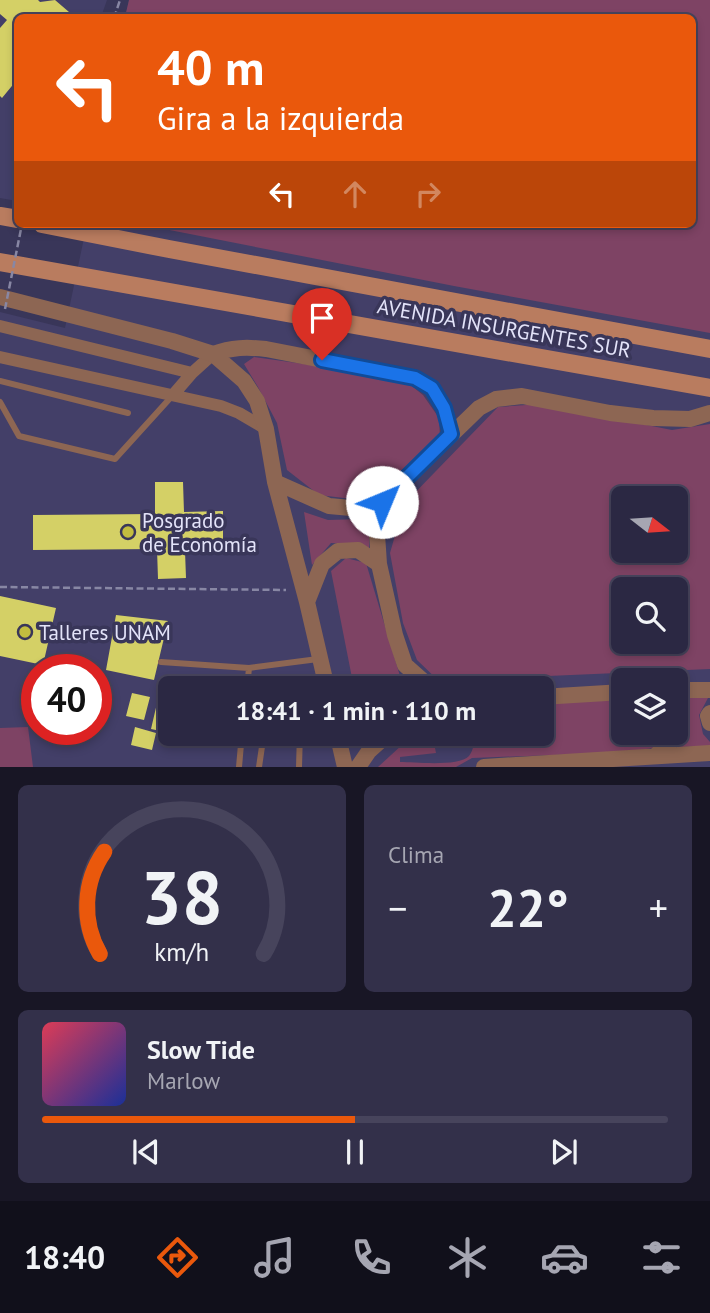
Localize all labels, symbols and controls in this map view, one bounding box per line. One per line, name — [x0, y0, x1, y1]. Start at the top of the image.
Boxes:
text: 40 m — [157, 35, 264, 99]
icon: left — [42, 42, 133, 133]
text: Gira a la izquierda — [157, 97, 404, 139]
icon: left — [263, 175, 301, 213]
icon: ahead — [336, 175, 374, 213]
icon: right — [409, 175, 447, 213]
pin — [292, 288, 352, 360]
street label: AVENIDA INSURGENTES SUR — [375, 292, 633, 364]
icon: arrive — [303, 299, 341, 337]
position arrow — [345, 465, 419, 539]
north arrow — [611, 486, 688, 564]
map controls — [611, 486, 688, 745]
place label: Posgrado de Economía — [142, 507, 257, 558]
marker: Posgrado de Economía — [120, 524, 136, 540]
button: search — [611, 577, 688, 654]
place label: Talleres UNAM — [39, 619, 171, 646]
marker: Talleres UNAM — [17, 624, 33, 640]
speed limit sign: 40 — [21, 654, 112, 745]
button: layers — [611, 668, 688, 745]
text: 18:41 · 1 min · 110 m — [236, 694, 476, 727]
text: Clima — [388, 840, 444, 869]
text: 38 — [141, 851, 223, 945]
text: 22° — [487, 874, 569, 941]
text: − — [388, 883, 407, 932]
text: + — [649, 883, 668, 932]
text: km/h — [155, 936, 209, 968]
text: Slow Tide — [147, 1033, 255, 1066]
text: Marlow — [147, 1066, 220, 1095]
icon: previous — [127, 1133, 165, 1171]
icon: pause — [336, 1133, 374, 1171]
icon: next — [545, 1133, 583, 1171]
icon: directions — [153, 1233, 202, 1282]
icon: music — [250, 1233, 299, 1282]
icon: phone — [347, 1233, 396, 1282]
icon: climate — [443, 1233, 492, 1282]
icon: car — [540, 1233, 589, 1282]
icon: filters — [637, 1233, 686, 1282]
text: 18:40 — [24, 1236, 105, 1278]

